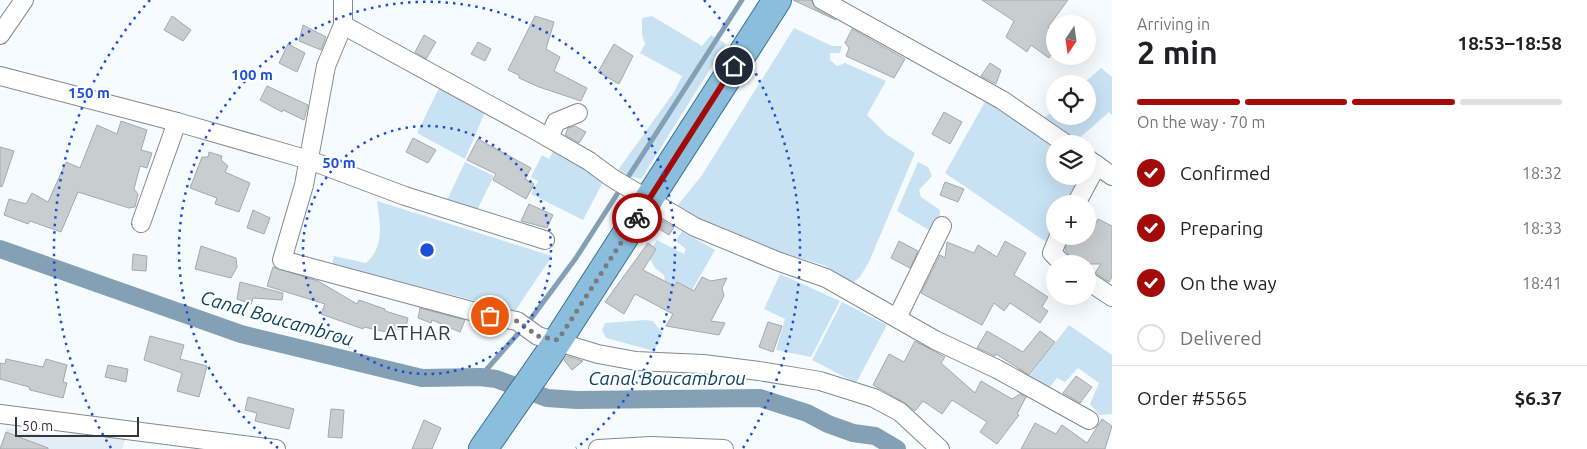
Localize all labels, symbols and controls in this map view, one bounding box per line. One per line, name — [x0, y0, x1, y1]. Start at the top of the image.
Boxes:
north arrow — [1046, 15, 1096, 65]
map controls — [1046, 15, 1096, 305]
text: Arriving in — [1137, 15, 1210, 33]
text: 18:53–18:58 — [1457, 32, 1562, 54]
text: 2 min — [1137, 34, 1218, 70]
pin — [713, 45, 755, 87]
icon: home — [720, 52, 748, 80]
text: 100 m — [231, 66, 273, 83]
button: locate — [1046, 75, 1096, 125]
text: 150 m — [68, 84, 110, 101]
text: On the way · 70 m — [1137, 113, 1265, 131]
button: layers — [1046, 135, 1096, 185]
text: 50 m — [322, 154, 356, 171]
icon: check — [1137, 159, 1165, 187]
text: Confirmed — [1180, 162, 1271, 184]
text: 18:32 — [1522, 164, 1562, 182]
courier — [612, 193, 662, 243]
button: + — [1046, 195, 1096, 245]
icon: bike — [623, 204, 651, 232]
icon: check — [1137, 214, 1165, 242]
text: Preparing — [1180, 217, 1264, 239]
text: 18:33 — [1522, 219, 1562, 237]
centre of rings — [418, 241, 436, 259]
button: − — [1046, 255, 1096, 305]
icon: check — [1137, 269, 1165, 297]
text: On the way — [1180, 272, 1277, 294]
text: 18:41 — [1522, 274, 1562, 292]
water label: Canal Boucambrou — [198, 286, 356, 350]
pin — [469, 295, 511, 337]
icon: bag — [476, 302, 504, 330]
district label: LATHAR — [372, 321, 452, 344]
text: Delivered — [1180, 327, 1262, 349]
water label: Canal Boucambrou — [588, 367, 746, 389]
text: Order #5565 — [1137, 387, 1247, 409]
text: $6.37 — [1514, 387, 1562, 409]
scale bar — [15, 414, 139, 437]
text: 50 m — [22, 418, 53, 434]

